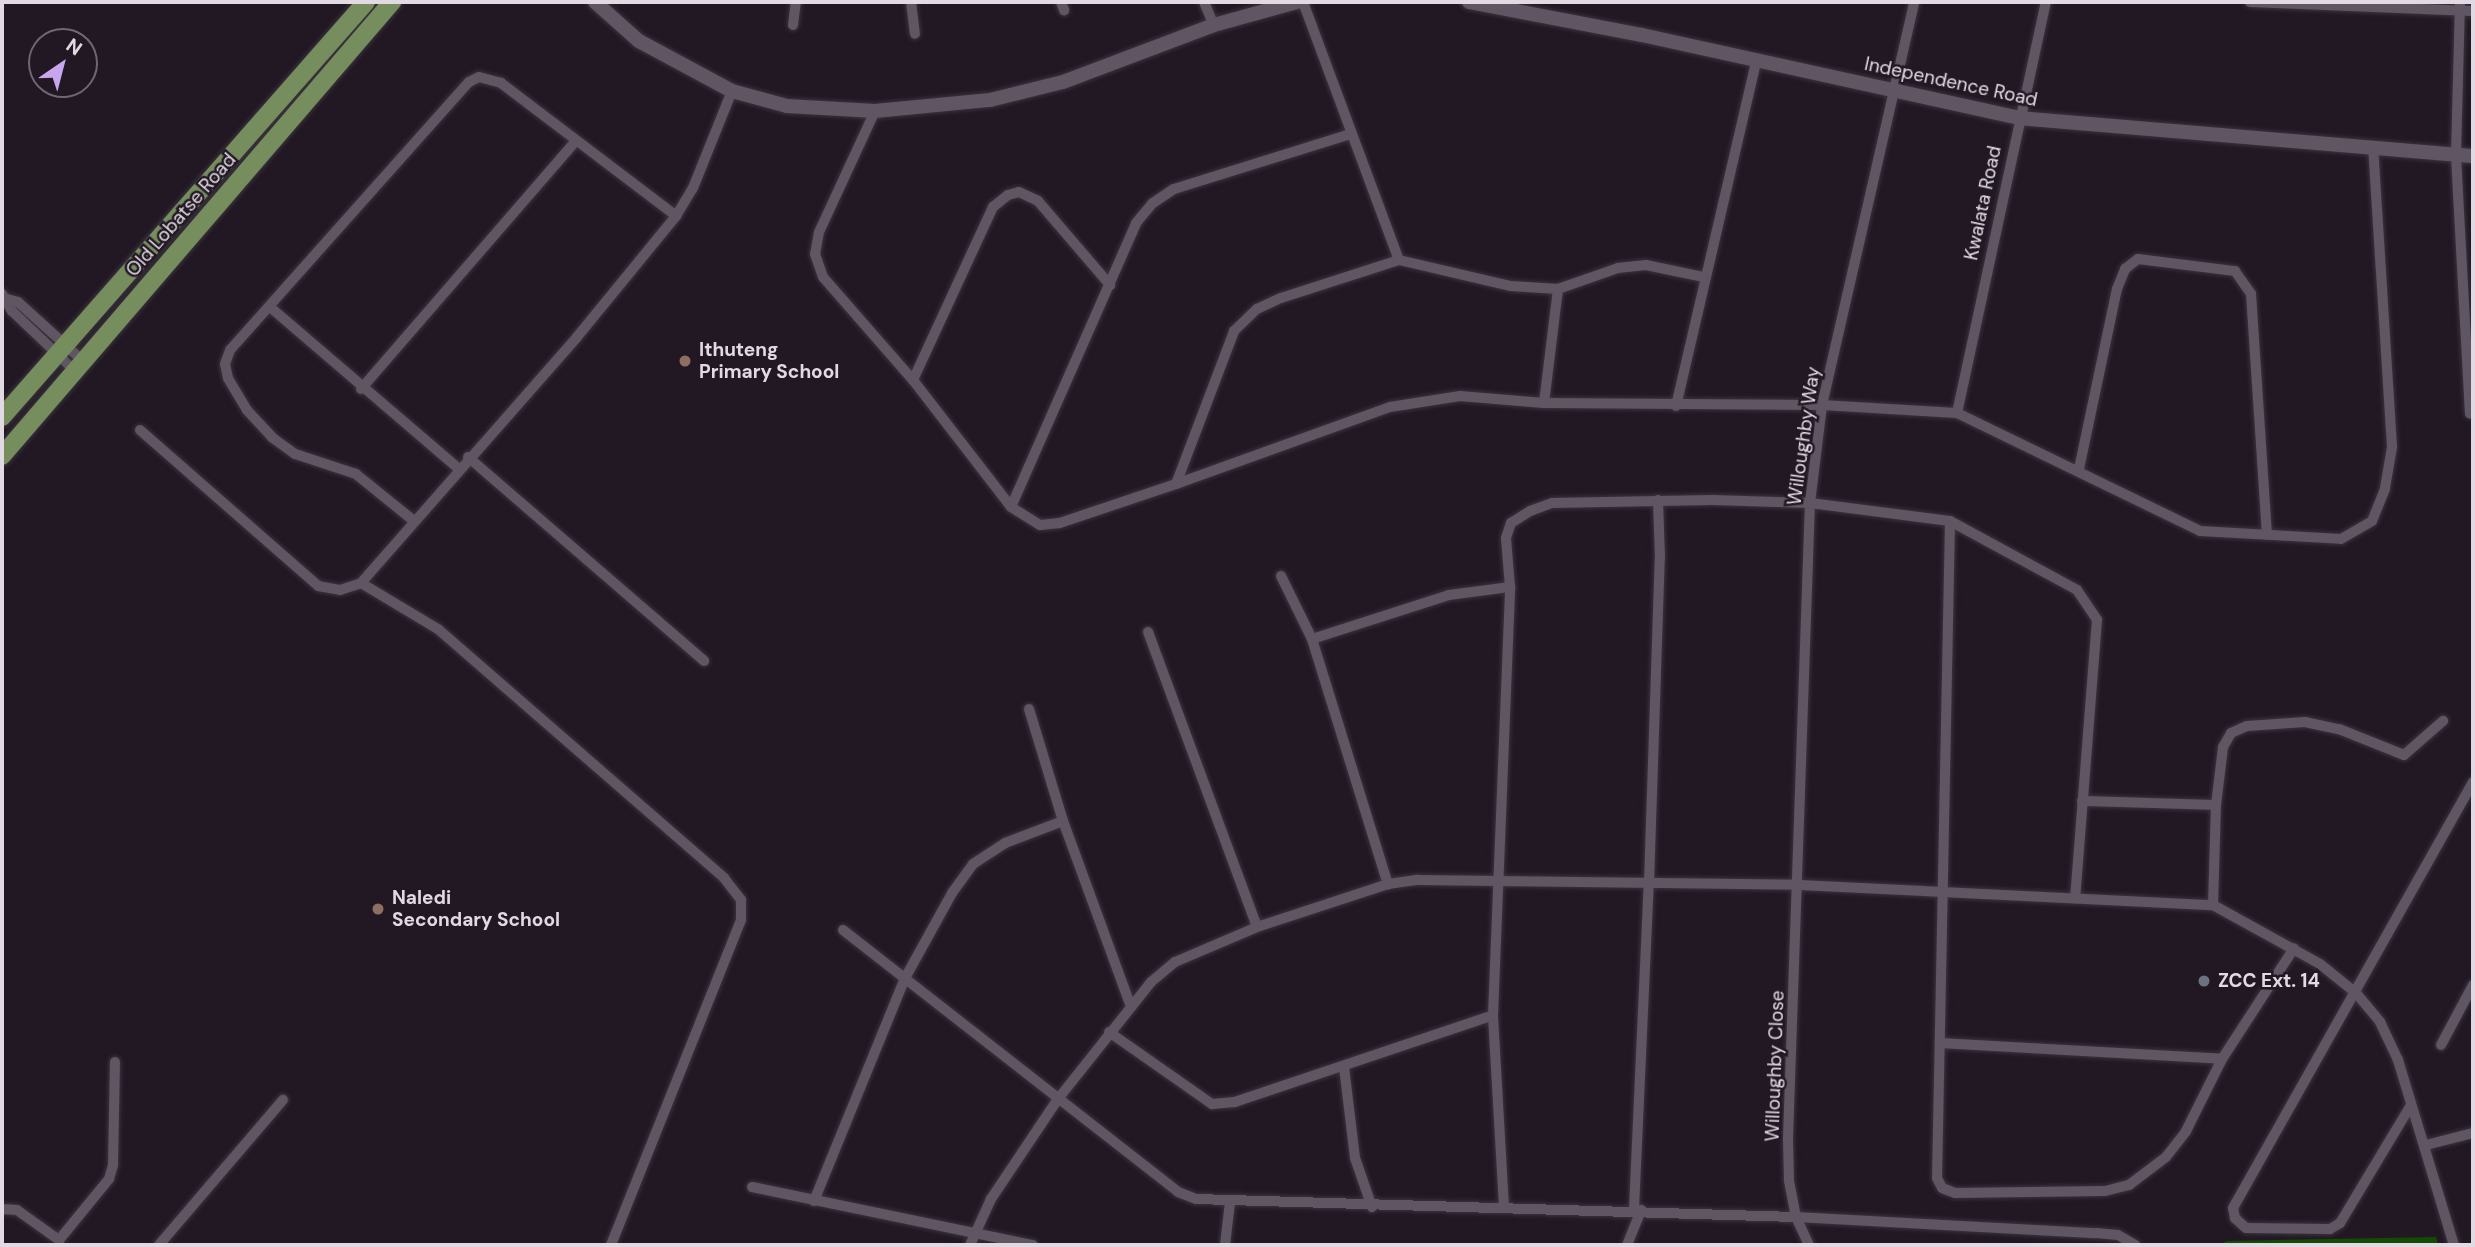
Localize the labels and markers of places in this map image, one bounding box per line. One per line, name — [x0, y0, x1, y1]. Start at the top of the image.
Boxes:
place label: Ithuteng Primary School — [699, 339, 839, 383]
marker: Ithuteng Primary School — [677, 353, 693, 369]
place label: Naledi Secondary School — [392, 887, 560, 931]
marker: Naledi Secondary School — [370, 901, 386, 917]
place label: ZCC Ext. 14 — [2218, 970, 2320, 992]
marker: ZCC Ext. 14 — [2196, 973, 2212, 989]

